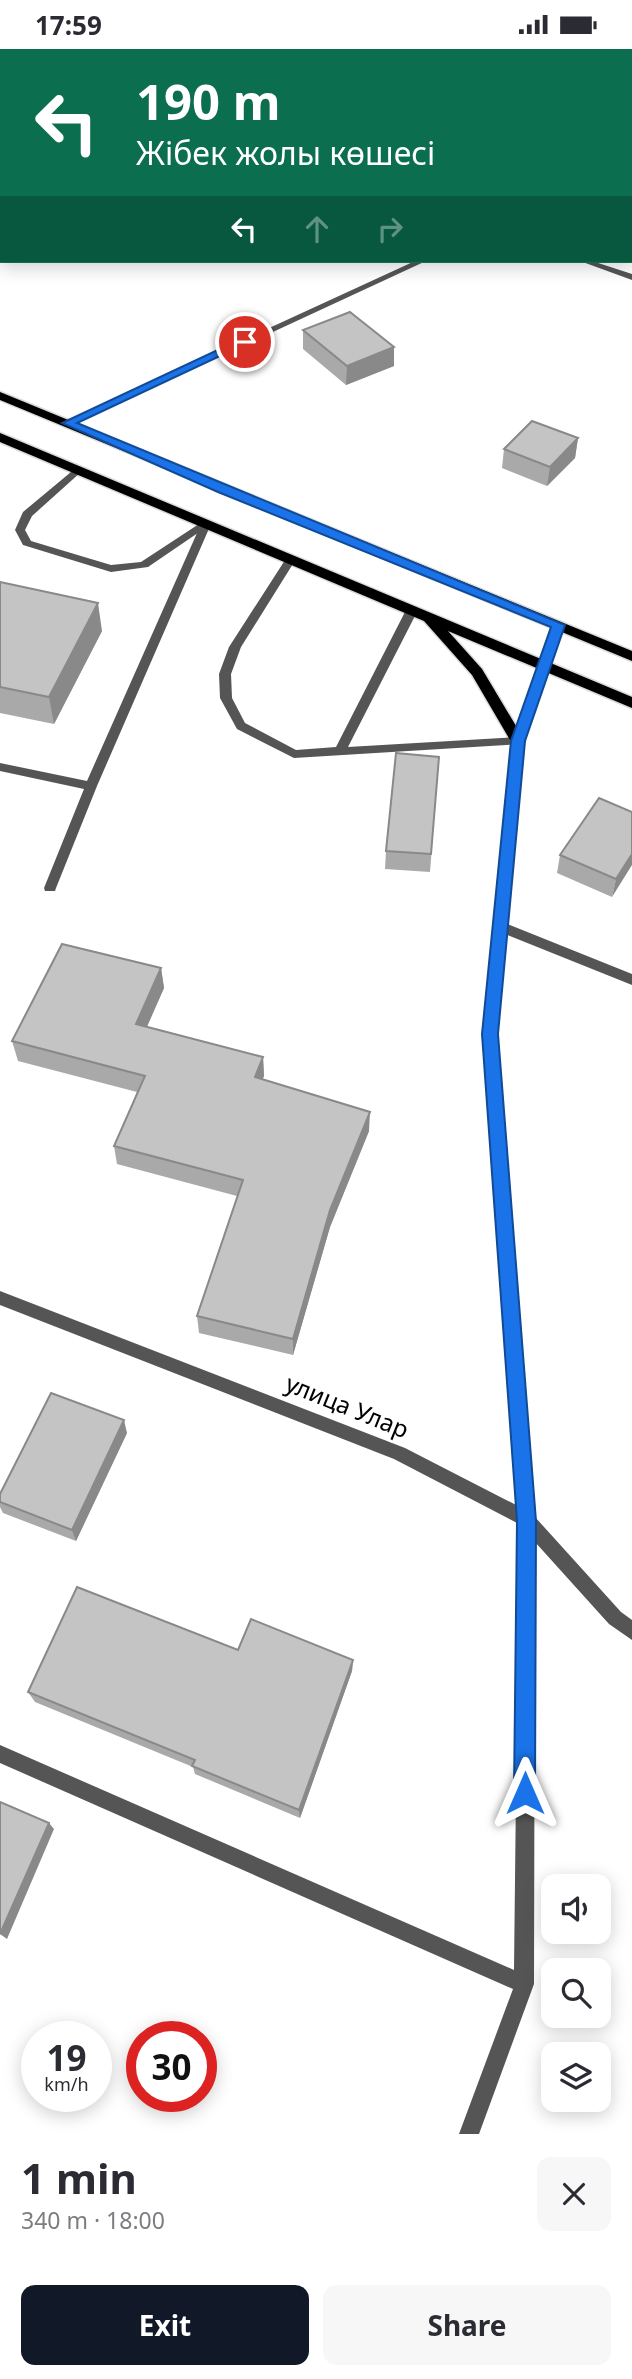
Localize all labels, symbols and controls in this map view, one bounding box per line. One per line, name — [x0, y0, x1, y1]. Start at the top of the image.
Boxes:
text: 17:59 — [35, 7, 102, 43]
text: 190 m — [136, 68, 281, 134]
icon: left — [21, 77, 112, 168]
text: Жібек жолы көшесі — [136, 131, 435, 174]
icon: left — [225, 210, 263, 248]
icon: ahead — [298, 210, 336, 248]
icon: right — [371, 210, 409, 248]
pin — [215, 312, 275, 372]
icon: arrive — [226, 323, 264, 361]
street label: улица Улар — [281, 1366, 414, 1445]
position arrow — [488, 1756, 562, 1830]
map controls — [541, 1874, 611, 2112]
button: sound — [541, 1874, 611, 1944]
button: search — [541, 1958, 611, 2028]
speed limit sign: 30 — [126, 2021, 217, 2112]
text: 19 — [46, 2034, 87, 2081]
button: layers — [541, 2042, 611, 2112]
text: km/h — [44, 2072, 89, 2096]
text: 1 min — [21, 2149, 137, 2206]
button: close — [537, 2157, 611, 2231]
text: 340 m · 18:00 — [21, 2204, 165, 2236]
button: Exit — [21, 2285, 309, 2365]
button: Share — [323, 2285, 611, 2365]

